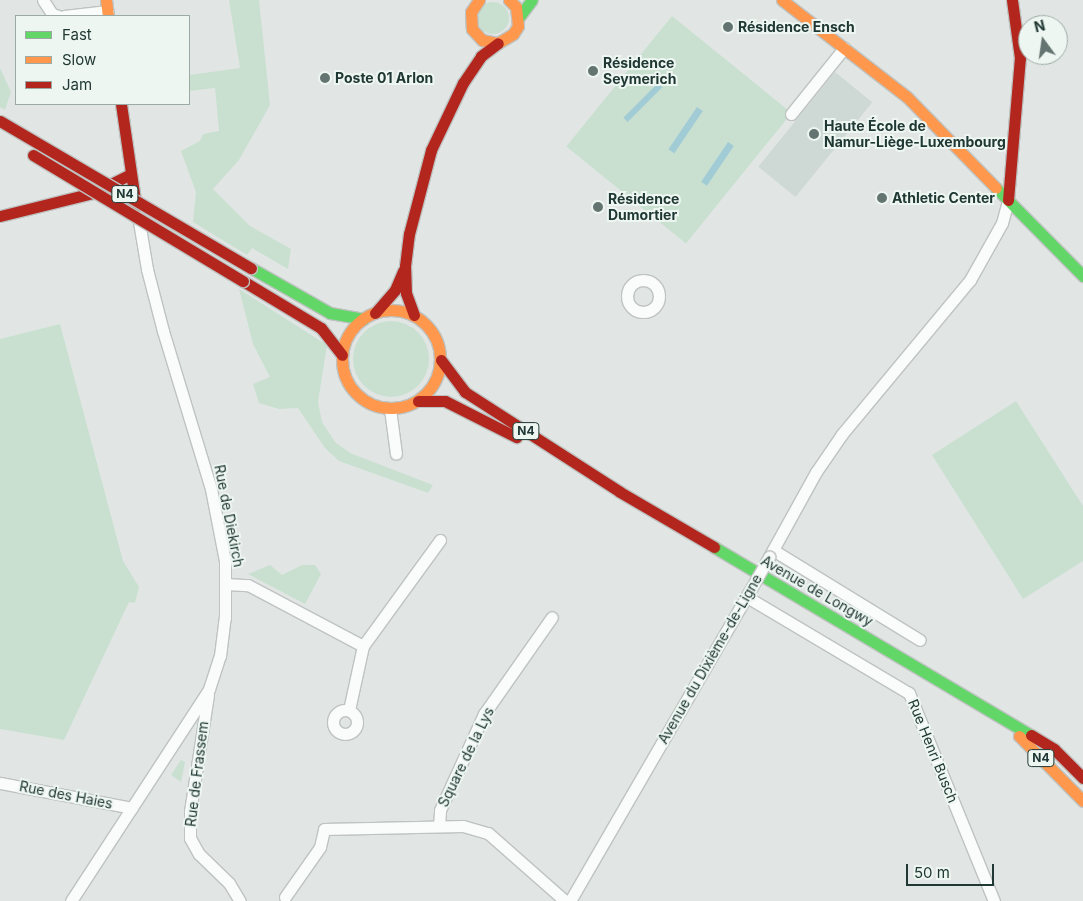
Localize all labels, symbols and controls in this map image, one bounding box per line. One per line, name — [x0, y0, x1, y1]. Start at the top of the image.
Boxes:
legend — [15, 15, 190, 105]
north arrow — [1018, 15, 1068, 65]
text: N — [1032, 16, 1047, 35]
place label: Résidence Ensch — [738, 19, 855, 35]
marker: Résidence Ensch — [722, 21, 734, 33]
text: Fast — [62, 25, 92, 44]
text: Slow — [62, 50, 96, 69]
place label: Résidence Seymerich — [603, 55, 676, 88]
marker: Résidence Seymerich — [587, 65, 599, 77]
place label: Poste 01 Arlon — [335, 70, 433, 86]
marker: Poste 01 Arlon — [319, 72, 331, 84]
text: Jam — [62, 75, 92, 94]
place label: Haute École de Namur-Liège-Luxembourg — [824, 118, 1006, 150]
marker: Haute École de Namur-Liège-Luxembourg — [808, 128, 820, 140]
road number: N4 — [111, 184, 139, 203]
place label: Athletic Center — [892, 190, 995, 206]
place label: Résidence Dumortier — [608, 191, 679, 223]
marker: Athletic Center — [876, 192, 888, 204]
marker: Résidence Dumortier — [592, 201, 604, 213]
road number: N4 — [512, 422, 540, 441]
street label: Rue de Diekirch — [211, 463, 247, 569]
street label: Avenue de Longwy — [758, 552, 876, 630]
street label: Avenue du Dixième-de-Ligne — [654, 571, 766, 747]
street label: Rue Henri Busch — [905, 697, 961, 805]
street label: Square de la Lys — [435, 704, 497, 810]
street label: Rue de Frassem — [182, 720, 212, 828]
road number: N4 — [1027, 748, 1055, 768]
street label: Rue des Haies — [18, 778, 114, 812]
scale bar — [908, 854, 996, 886]
text: 50 m — [914, 863, 950, 882]

